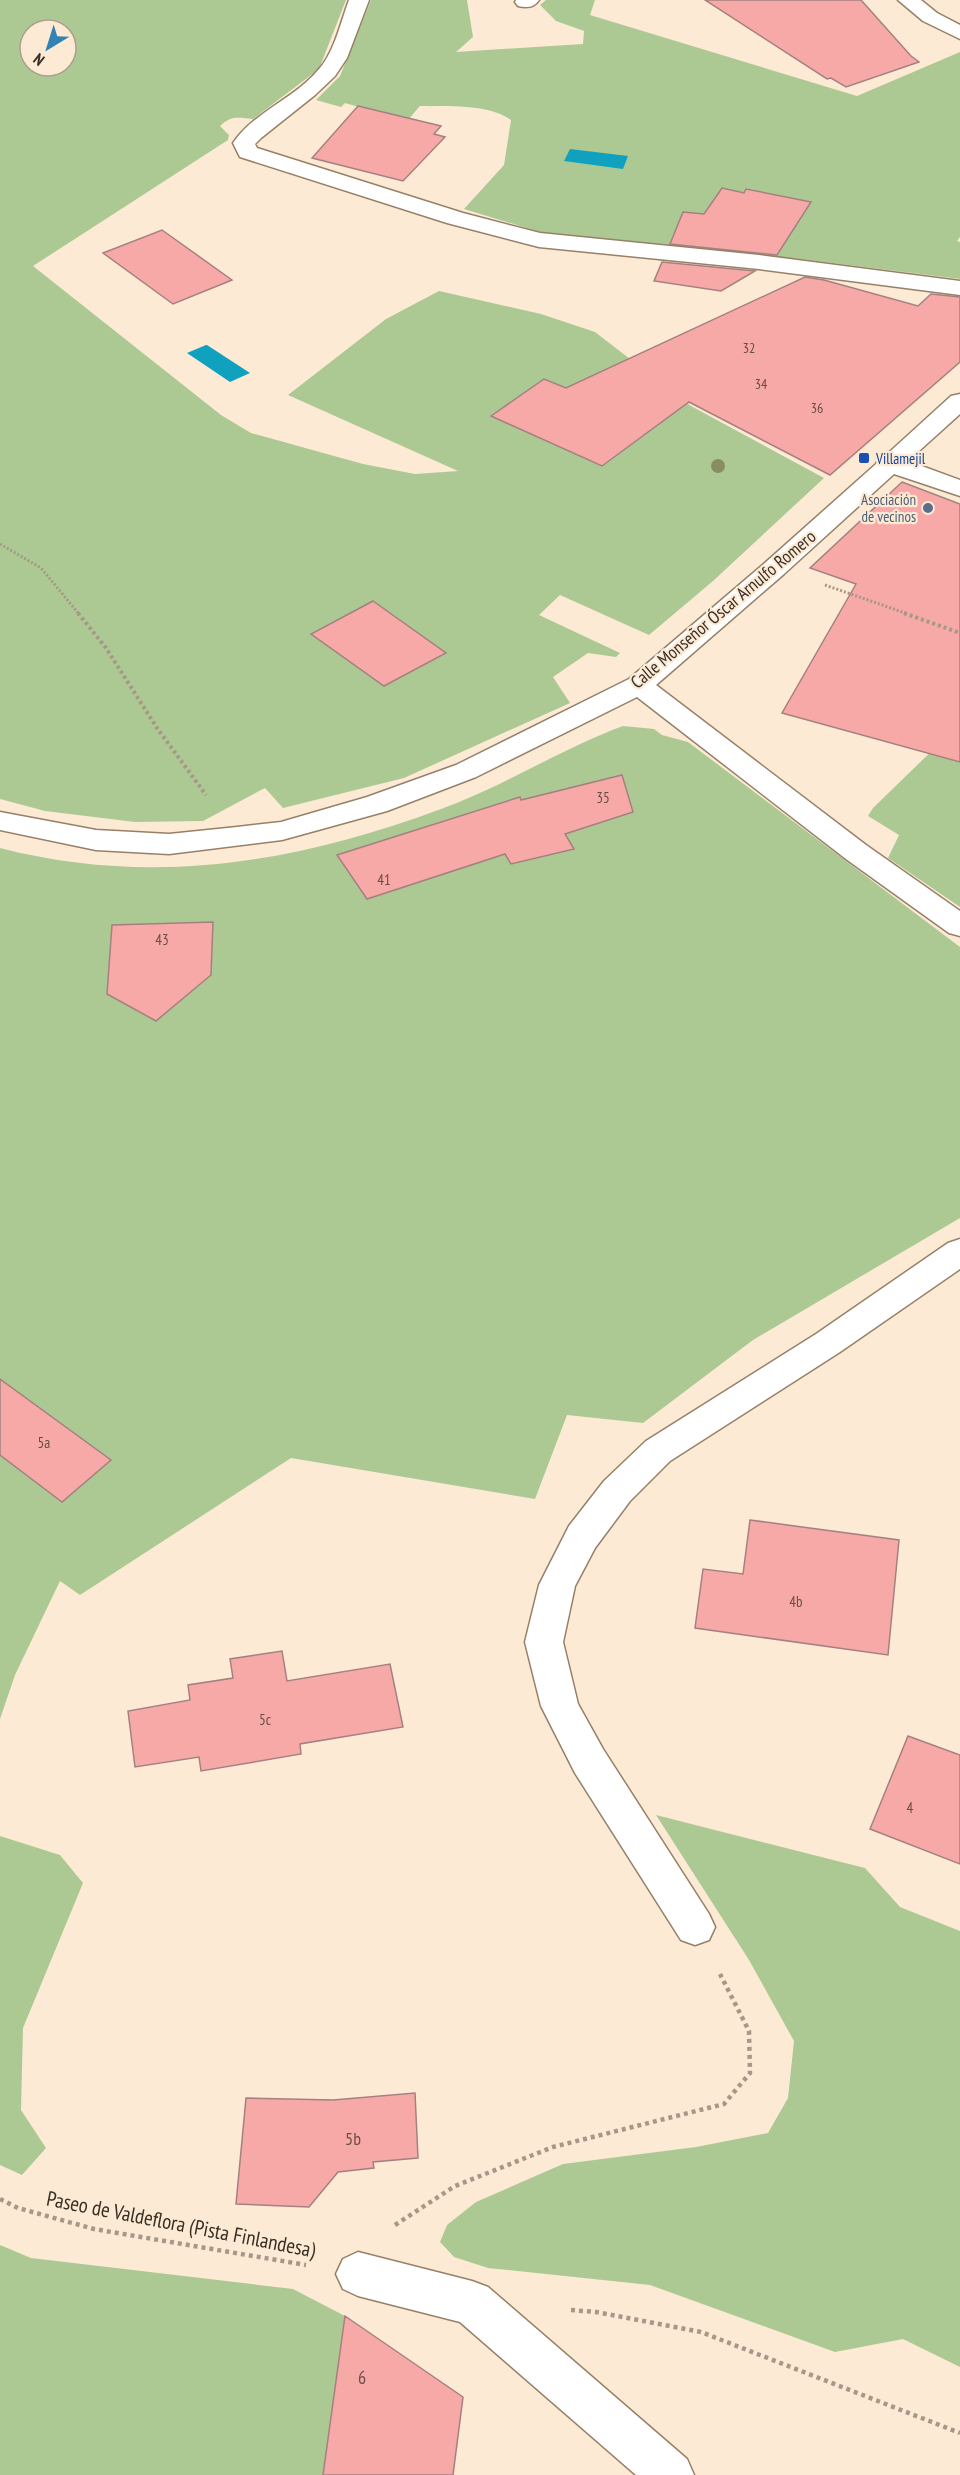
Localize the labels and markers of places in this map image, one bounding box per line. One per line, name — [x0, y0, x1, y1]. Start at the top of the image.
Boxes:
place label: Villamejil — [875, 449, 926, 468]
marker: Villamejil — [857, 451, 871, 465]
place label: Asociación de vecinos — [861, 490, 916, 526]
marker: Asociación de vecinos — [921, 501, 935, 515]

